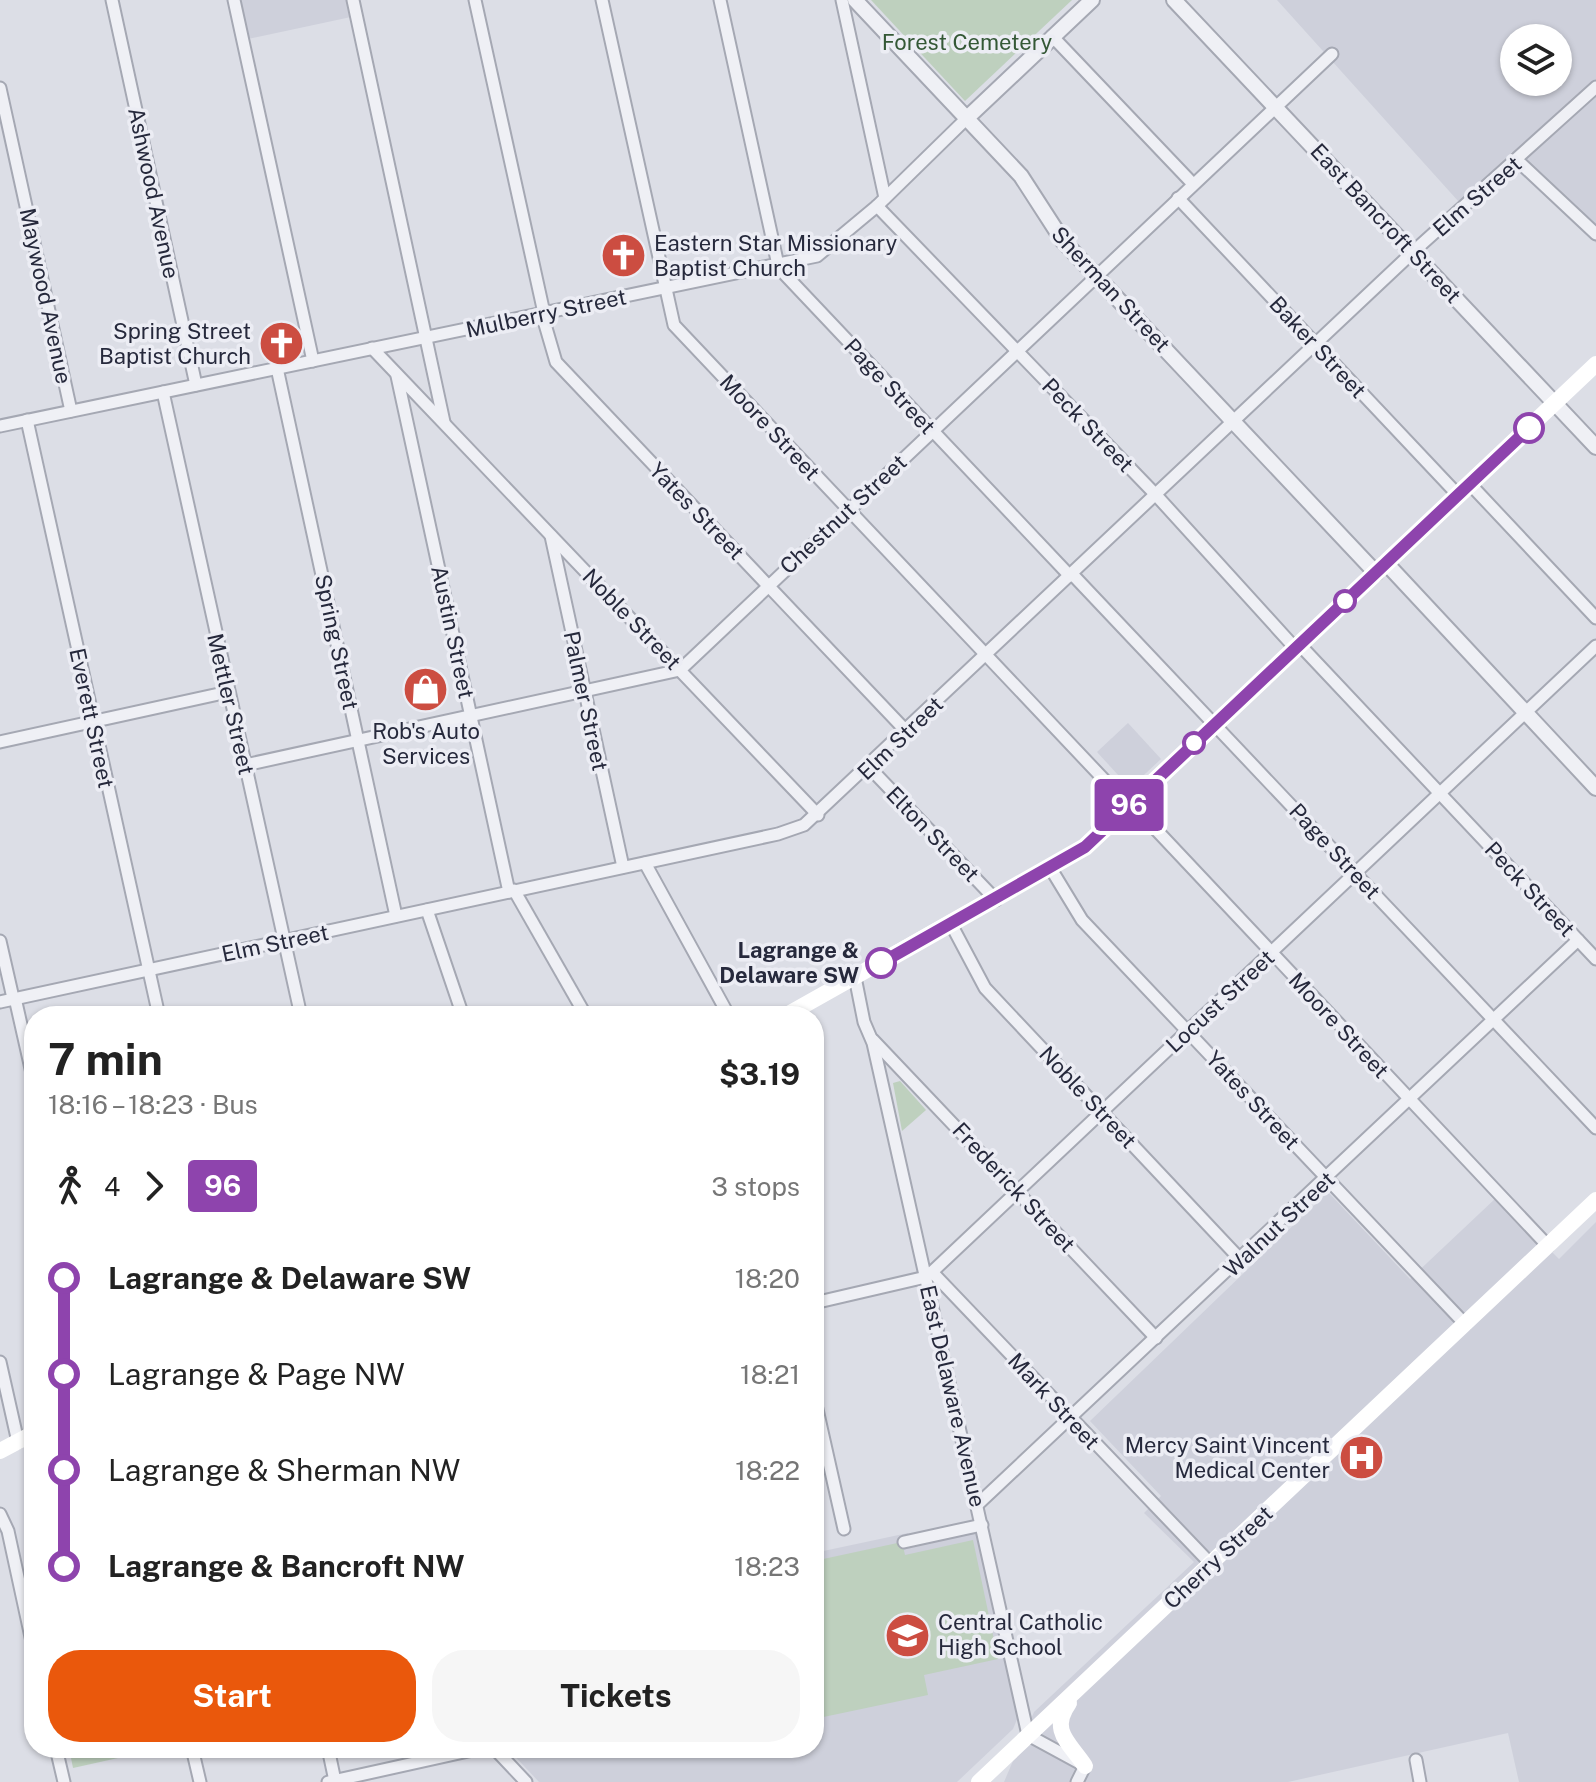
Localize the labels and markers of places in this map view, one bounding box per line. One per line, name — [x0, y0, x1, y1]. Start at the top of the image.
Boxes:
place label: Eastern Star Missionary Baptist Church — [654, 230, 897, 281]
church icon: Eastern Star Missionary Baptist Church — [599, 232, 647, 280]
place label: Spring Street Baptist Church — [99, 318, 251, 369]
church icon: Spring Street Baptist Church — [258, 320, 306, 368]
unlabelled marker — [1514, 413, 1544, 443]
unlabelled marker — [1334, 590, 1356, 612]
shop icon: Rob's Auto Services — [402, 666, 450, 714]
place label: Rob's Auto Services — [372, 718, 480, 769]
unlabelled marker — [1183, 732, 1205, 754]
place label: Lagrange & Delaware SW — [719, 937, 859, 988]
marker: Lagrange & Delaware SW — [866, 948, 896, 978]
place label: Mercy Saint Vincent Medical Center — [1125, 1432, 1330, 1483]
hospital icon: Mercy Saint Vincent Medical Center — [1337, 1434, 1385, 1482]
place label: Central Catholic High School — [938, 1609, 1103, 1660]
school or university icon: Central Catholic High School — [883, 1611, 931, 1659]

